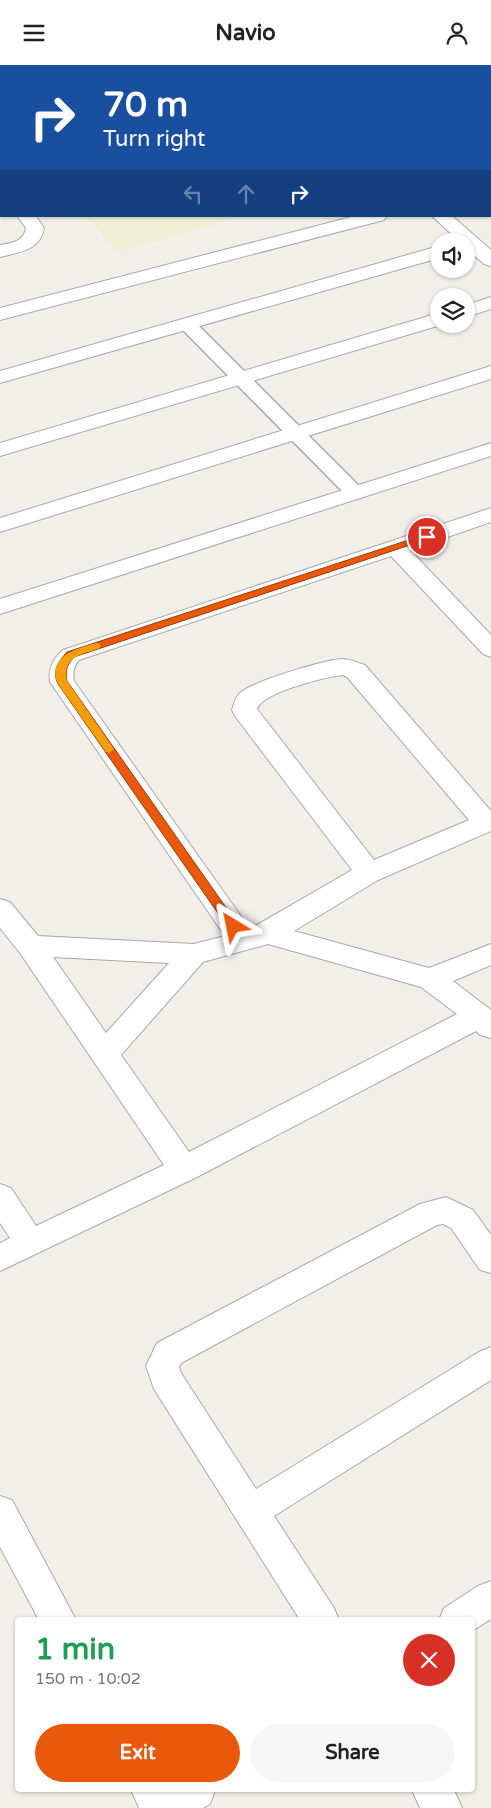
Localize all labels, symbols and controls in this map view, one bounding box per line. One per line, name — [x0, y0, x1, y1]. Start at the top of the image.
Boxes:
icon: menu — [20, 19, 48, 47]
icon: person — [443, 19, 471, 47]
text: Navio — [215, 20, 276, 46]
text: 70 m — [103, 84, 188, 126]
icon: right — [20, 85, 85, 150]
text: Turn right — [103, 126, 205, 152]
icon: left — [179, 180, 207, 208]
icon: ahead — [232, 180, 260, 208]
icon: right — [285, 180, 313, 208]
map controls — [430, 233, 475, 333]
button: sound — [430, 233, 475, 278]
button: layers — [430, 288, 475, 333]
pin — [406, 516, 448, 558]
icon: arrive — [413, 523, 441, 551]
position arrow — [206, 899, 258, 951]
text: 1 min — [35, 1631, 115, 1668]
button: close — [403, 1634, 455, 1686]
text: 150 m · 10:02 — [35, 1669, 141, 1689]
button: Exit — [35, 1724, 240, 1782]
button: Share — [250, 1724, 455, 1782]

